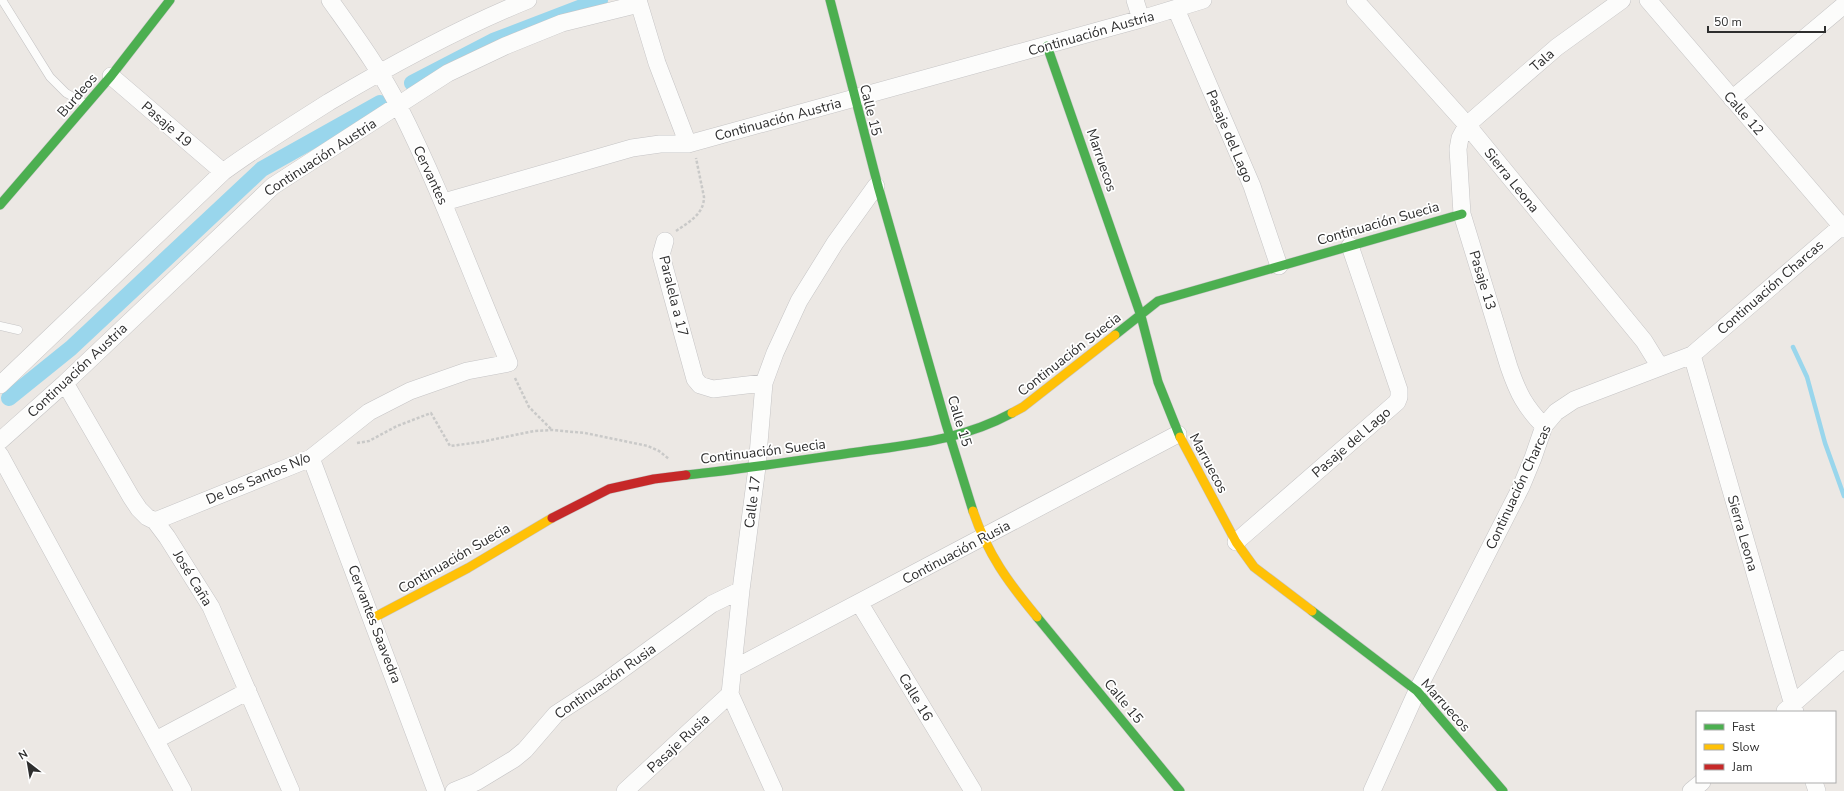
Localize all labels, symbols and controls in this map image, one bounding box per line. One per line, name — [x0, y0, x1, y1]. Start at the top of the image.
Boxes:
street label: Continuación Austria — [1026, 6, 1156, 61]
scale bar — [1708, 8, 1825, 34]
text: 50 m — [1714, 14, 1742, 30]
street label: Tala — [1526, 45, 1559, 76]
street label: Burdeos — [53, 69, 102, 121]
street label: Calle 15 — [855, 82, 886, 138]
street label: Pasaje del Lago — [1201, 87, 1258, 186]
street label: Calle 12 — [1719, 87, 1768, 139]
street label: Continuación Austria — [713, 93, 844, 146]
street label: Pasaje 19 — [137, 97, 196, 152]
street label: Continuación Austria — [260, 114, 380, 201]
street label: Marruecos — [1082, 126, 1121, 195]
street label: Cervantes — [409, 143, 453, 208]
street label: Sierra Leona — [1480, 144, 1544, 217]
street label: Continuación Suecia — [1315, 197, 1441, 250]
street label: Continuación Charcas — [1713, 236, 1828, 339]
street label: Pasaje 13 — [1464, 248, 1501, 312]
street label: Paralela a 17 — [654, 254, 693, 339]
street label: Continuación Suecia — [1014, 308, 1125, 401]
street label: Continuación Austria — [23, 319, 132, 422]
street label: Calle 15 — [943, 393, 976, 449]
street label: Pasaje del Lago — [1308, 403, 1395, 482]
street label: Continuación Charcas — [1481, 422, 1556, 553]
street label: Marruecos — [1185, 430, 1232, 497]
street label: Continuación Suecia — [699, 434, 827, 469]
street label: De los Santos N/o — [203, 448, 314, 509]
street label: Calle 17 — [740, 475, 765, 529]
street label: Sierra Leona — [1723, 493, 1762, 573]
street label: Continuación Rusia — [899, 516, 1014, 589]
street label: Continuación Suecia — [395, 519, 514, 598]
street label: José Caña — [168, 546, 217, 610]
street label: Cervantes Saavedra — [343, 562, 406, 686]
street label: Continuación Rusia — [551, 639, 660, 724]
street label: Calle 16 — [894, 670, 937, 725]
street label: Calle 15 — [1100, 675, 1148, 728]
street label: Marruecos — [1417, 675, 1475, 736]
street label: Pasaje Rusia — [643, 709, 714, 777]
legend — [1696, 711, 1836, 783]
text: Fast — [1732, 719, 1755, 735]
text: Slow — [1732, 739, 1760, 755]
north arrow — [8, 743, 48, 783]
text: N — [16, 746, 30, 763]
text: Jam — [1731, 759, 1753, 775]

